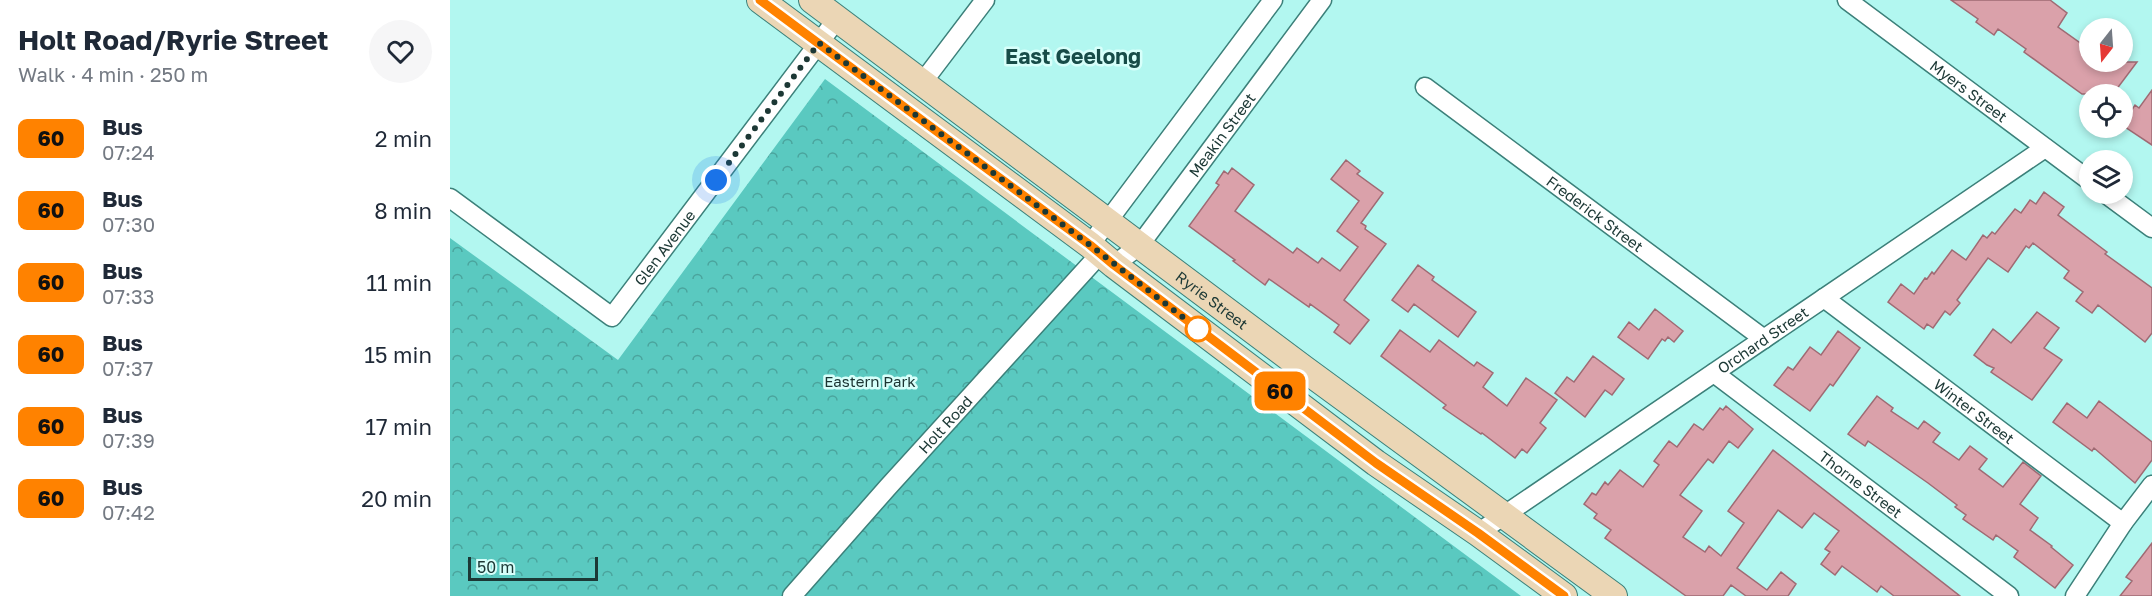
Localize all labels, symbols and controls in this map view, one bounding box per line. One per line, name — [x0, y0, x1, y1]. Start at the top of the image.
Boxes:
north arrow — [2079, 18, 2133, 72]
map controls — [2079, 18, 2133, 204]
button: heart — [369, 20, 432, 83]
text: Holt Road/Ryrie Street — [18, 23, 329, 56]
district label: East Geelong — [1005, 43, 1141, 69]
street label: Myers Street — [1927, 56, 2011, 125]
text: Walk · 4 min · 250 m — [18, 62, 208, 86]
button: locate — [2079, 84, 2133, 138]
street label: Meakin Street — [1185, 89, 1259, 180]
text: Bus — [102, 113, 143, 140]
text: 60 — [38, 125, 65, 151]
text: 2 min — [375, 125, 432, 152]
text: 07:24 — [102, 140, 155, 164]
button: layers — [2079, 150, 2133, 204]
your location — [701, 165, 731, 195]
street label: Frederick Street — [1543, 172, 1647, 255]
text: Bus — [102, 185, 143, 212]
text: 60 — [38, 197, 65, 223]
text: 8 min — [374, 197, 432, 224]
street label: Glen Avenue — [630, 206, 699, 289]
text: 07:30 — [102, 212, 155, 236]
text: Bus — [102, 257, 143, 284]
street label: Ryrie Street — [1173, 267, 1252, 333]
text: 60 — [38, 269, 65, 295]
text: 11 min — [366, 269, 432, 296]
text: 07:33 — [102, 284, 154, 308]
street label: Orchard Street — [1714, 303, 1811, 377]
unlabelled marker — [1185, 316, 1211, 342]
text: Bus — [102, 329, 143, 356]
text: 60 — [38, 341, 65, 367]
text: 15 min — [364, 341, 432, 368]
text: 07:37 — [102, 356, 153, 380]
park label: Eastern Park — [824, 372, 916, 390]
line badge: 60 — [1253, 372, 1307, 410]
street label: Winter Street — [1930, 375, 2018, 447]
text: 60 — [1267, 378, 1294, 404]
street label: Holt Road — [914, 392, 976, 457]
text: Bus — [102, 401, 143, 428]
text: 60 — [38, 413, 65, 439]
text: 17 min — [365, 413, 432, 440]
text: 07:39 — [102, 428, 155, 452]
street label: Thorne Street — [1816, 447, 1906, 521]
text: Bus — [102, 473, 143, 500]
text: 60 — [38, 485, 65, 511]
text: 20 min — [361, 485, 432, 512]
text: 07:42 — [102, 500, 155, 524]
scale bar — [468, 554, 598, 582]
text: 50 m — [477, 557, 514, 577]

